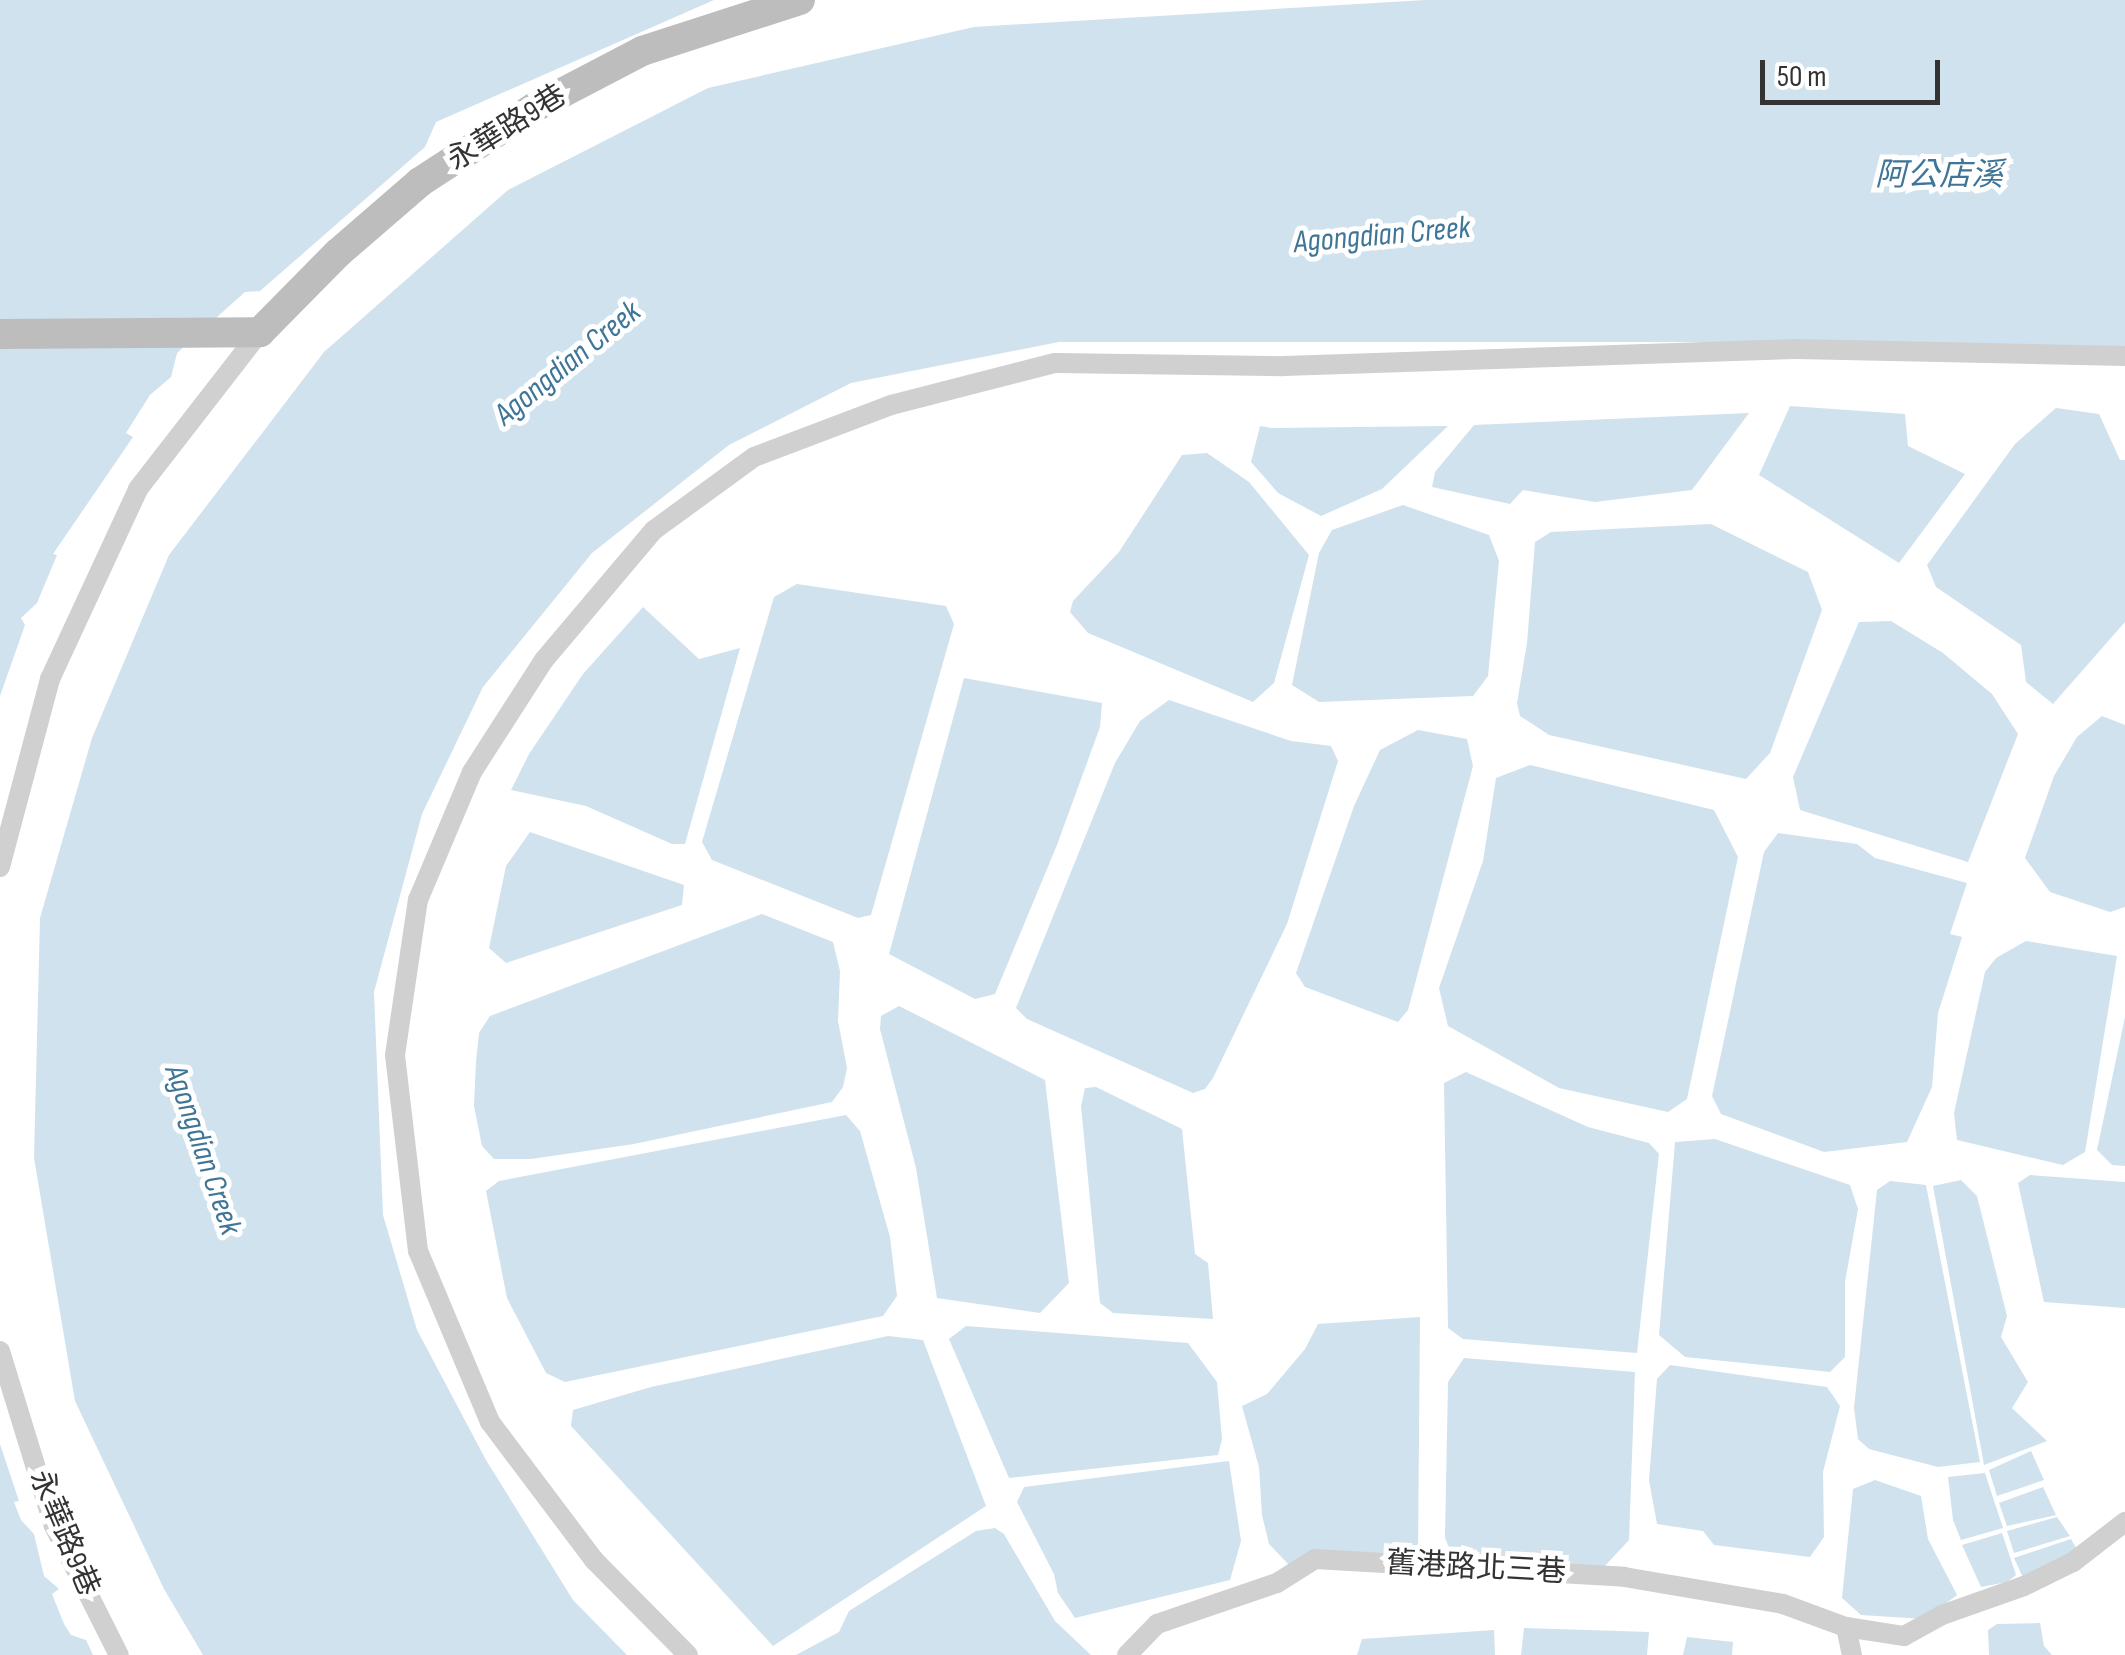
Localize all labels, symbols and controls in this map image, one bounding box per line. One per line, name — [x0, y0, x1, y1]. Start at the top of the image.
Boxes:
scale bar — [1765, 40, 1945, 102]
text: 50 m — [1777, 59, 1826, 95]
street label: 永華路9巷 — [441, 77, 573, 179]
water label: 阿公店溪 — [1875, 157, 2003, 195]
water label: Agongdian Creek — [1292, 209, 1472, 263]
water label: Agongdian Creek — [487, 293, 649, 435]
water label: Agongdian Creek — [155, 1060, 249, 1240]
street label: 永華路9巷 — [21, 1465, 107, 1601]
street label: 舊港路北三巷 — [1385, 1545, 1567, 1591]

